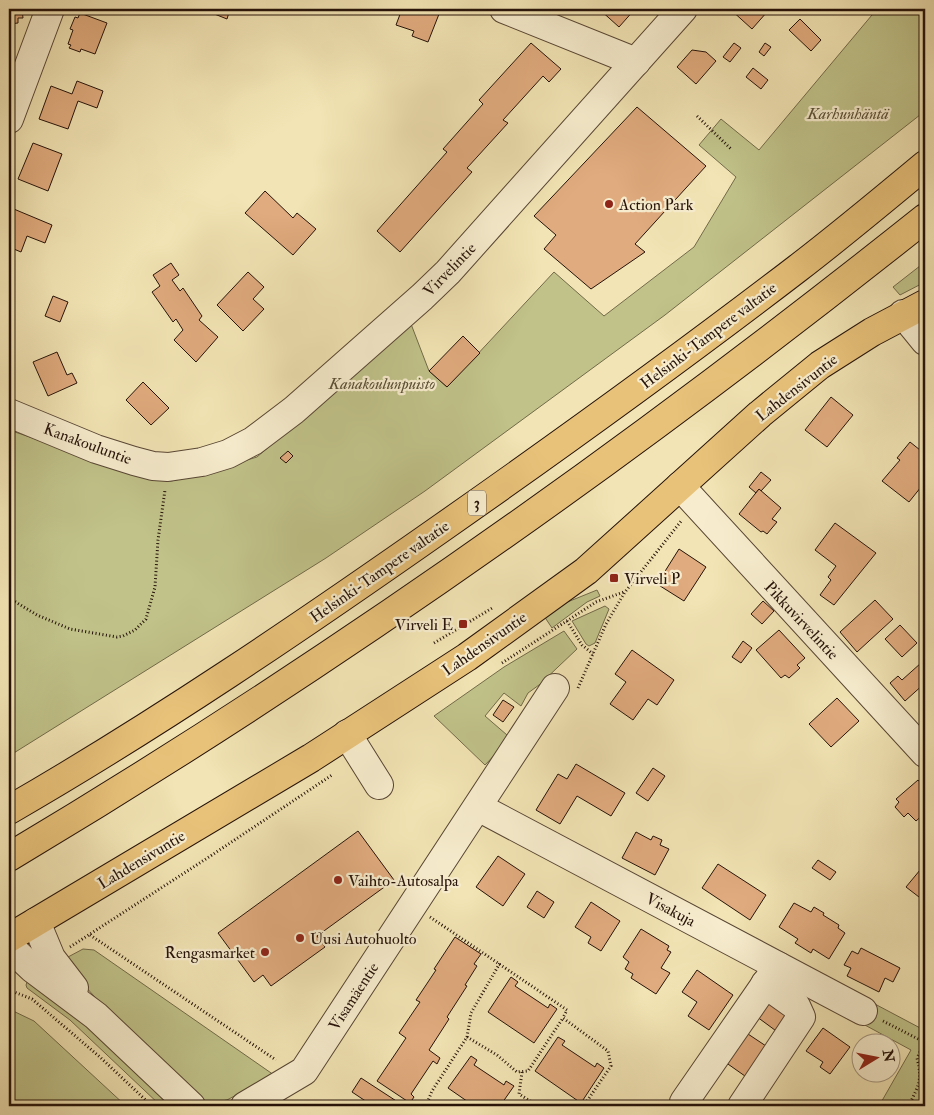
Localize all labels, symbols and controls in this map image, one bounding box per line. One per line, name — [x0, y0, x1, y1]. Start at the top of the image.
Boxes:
park label: Karhunhäntä — [806, 104, 890, 124]
place label: Action Park — [618, 195, 694, 215]
marker: Action Park — [603, 198, 615, 210]
street label: Virvelintie — [419, 238, 481, 301]
street label: Helsinki-Tampere valtatie — [637, 278, 782, 394]
street label: Lahdensivuntie — [752, 349, 842, 426]
park label: Kanakoulunpuisto — [328, 374, 436, 394]
street label: Kanakouluntie — [41, 419, 135, 469]
road number: 3 — [468, 490, 486, 516]
street label: Helsinki-Tampere valtatie — [306, 516, 454, 628]
place label: Virveli P — [624, 569, 680, 589]
marker: Virveli P — [608, 572, 620, 584]
street label: Pikkuvirvelintie — [760, 577, 843, 664]
street label: Lahdensivuntie — [439, 607, 531, 680]
place label: Virveli E — [395, 615, 453, 635]
marker: Virveli E — [457, 618, 469, 630]
street label: Lahdensivuntie — [94, 826, 189, 894]
place label: Vaihto-Autosalpa — [348, 871, 459, 892]
marker: Vaihto-Autosalpa — [332, 874, 344, 886]
street label: Visakuja — [642, 888, 699, 932]
place label: Uusi Autohuolto — [310, 929, 417, 949]
marker: Uusi Autohuolto — [294, 932, 306, 944]
place label: Rengasmarket — [165, 943, 255, 963]
marker: Rengasmarket — [259, 946, 271, 958]
street label: Visamäentie — [324, 958, 383, 1034]
north arrow — [852, 1032, 902, 1082]
text: N — [879, 1047, 898, 1064]

